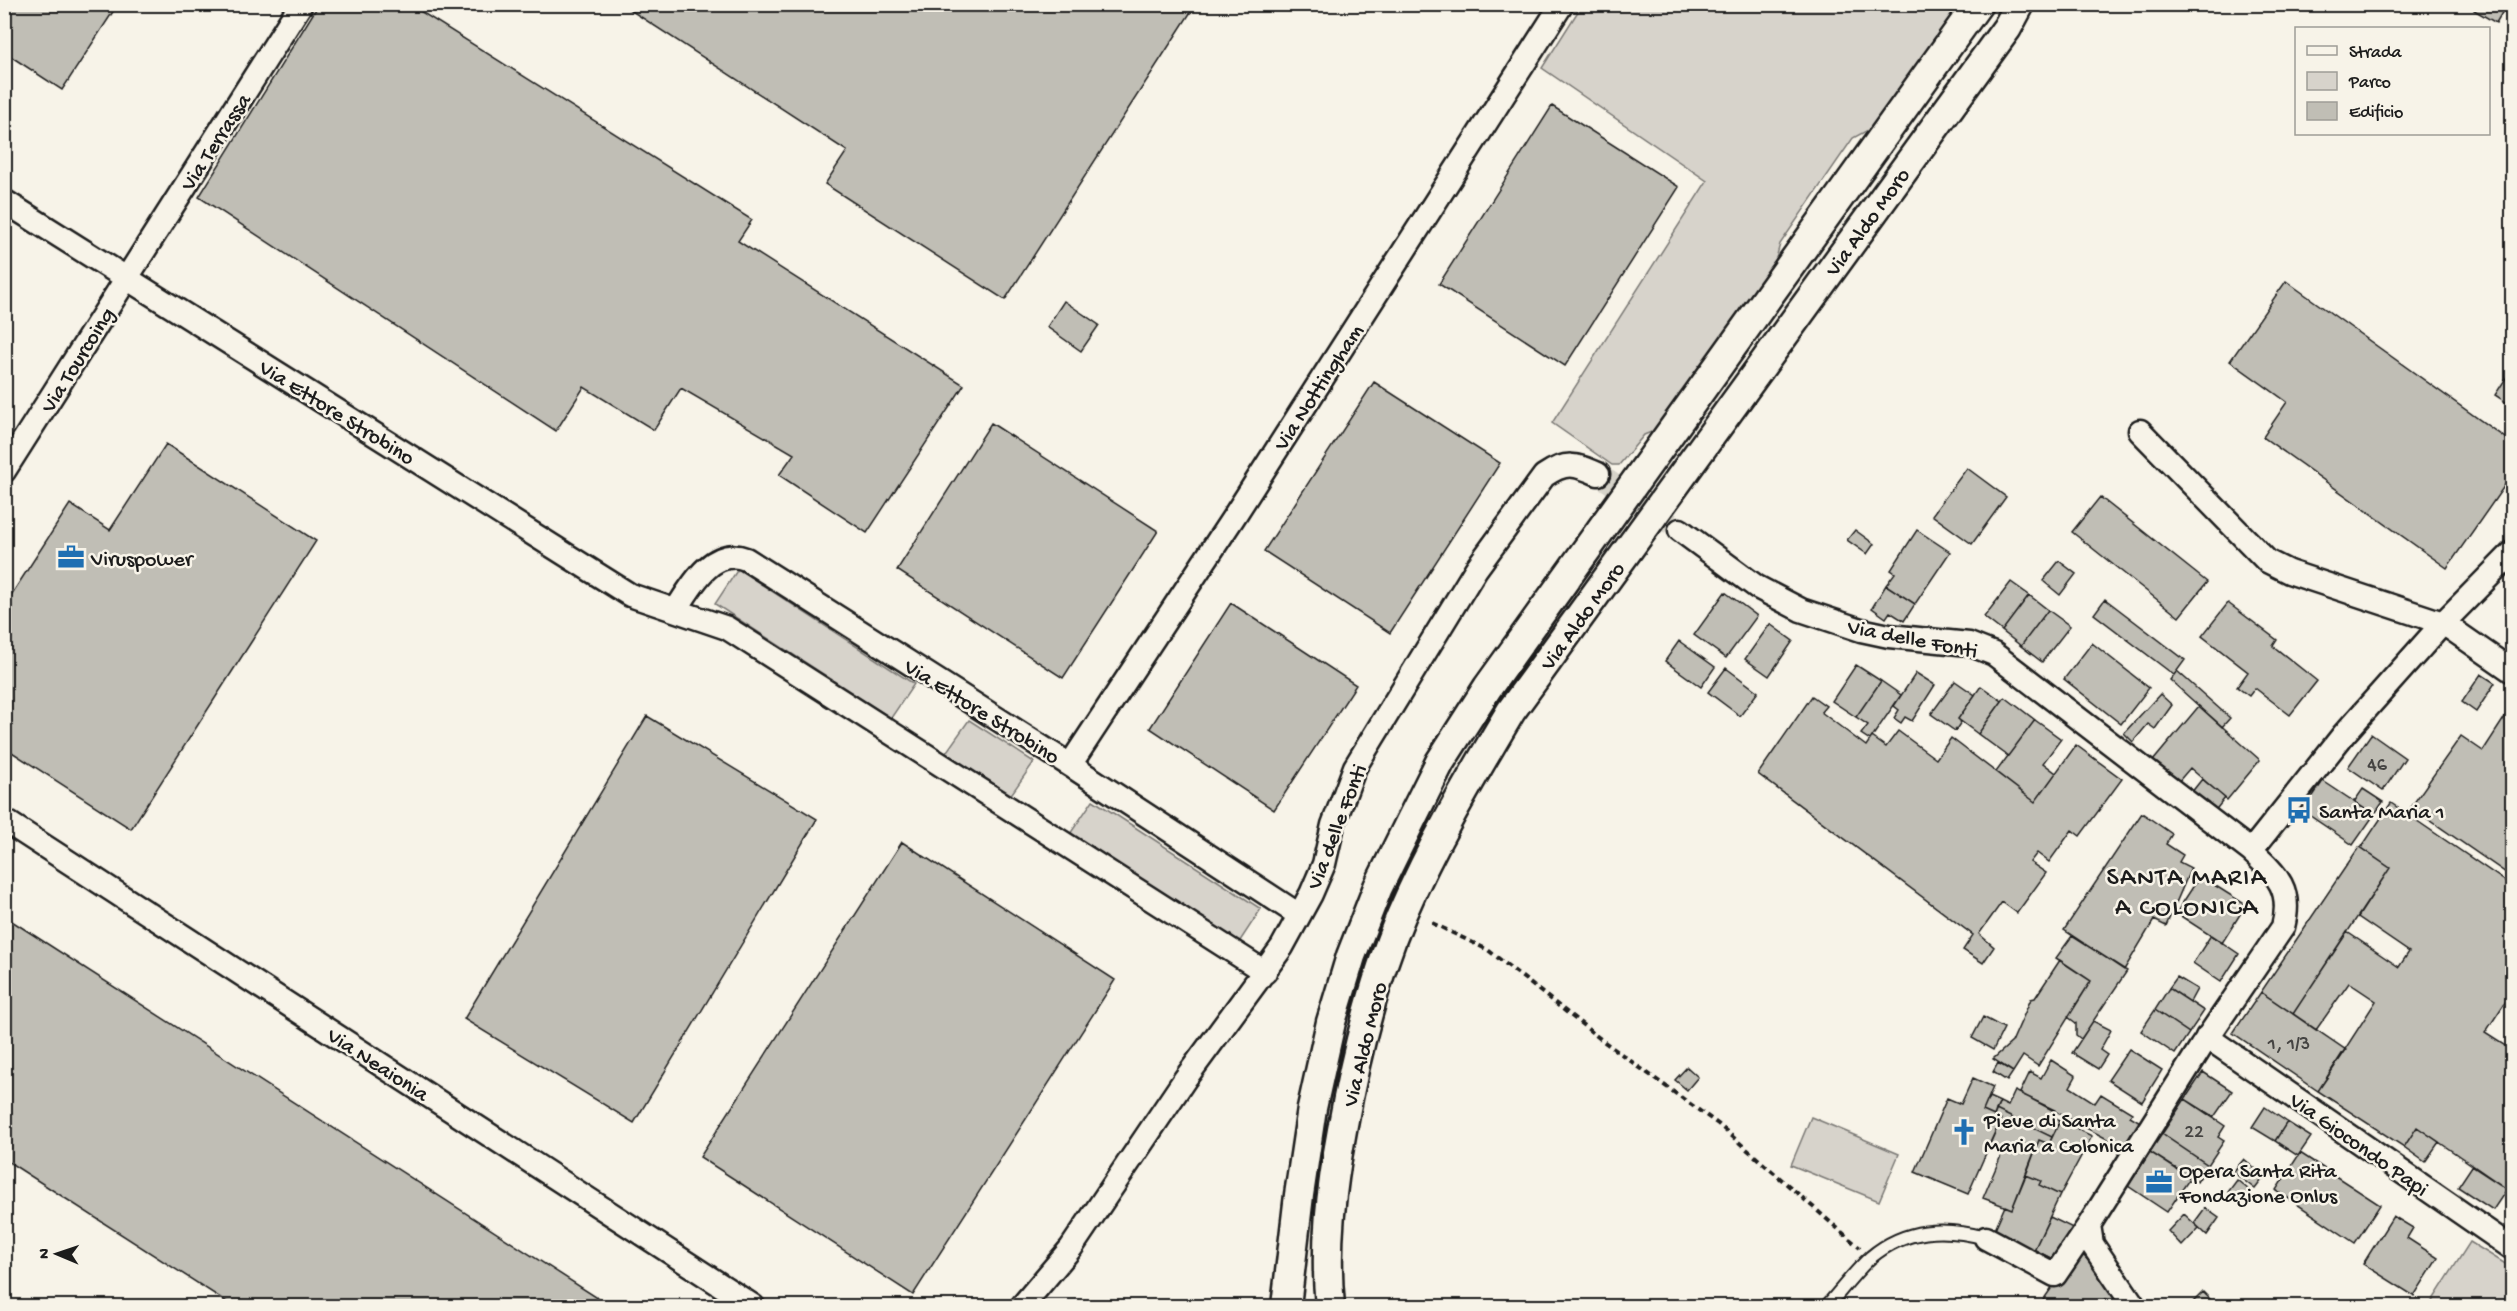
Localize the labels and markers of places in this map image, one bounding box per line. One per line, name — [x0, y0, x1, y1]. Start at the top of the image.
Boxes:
office icon: Viruspower — [56, 542, 86, 572]
place label: Viruspower — [90, 548, 195, 574]
bus stop icon: Santa Maria 1 — [2284, 795, 2314, 825]
place label: Santa Maria 1 — [2319, 801, 2445, 827]
place label: Pieve di Santa Maria a Colonica — [1983, 1110, 2134, 1161]
church icon: Pieve di Santa Maria a Colonica — [1949, 1117, 1979, 1147]
place label: Opera Santa Rita Fondazione Onlus — [2178, 1160, 2338, 1211]
office icon: Opera Santa Rita Fondazione Onlus — [2144, 1167, 2174, 1197]

